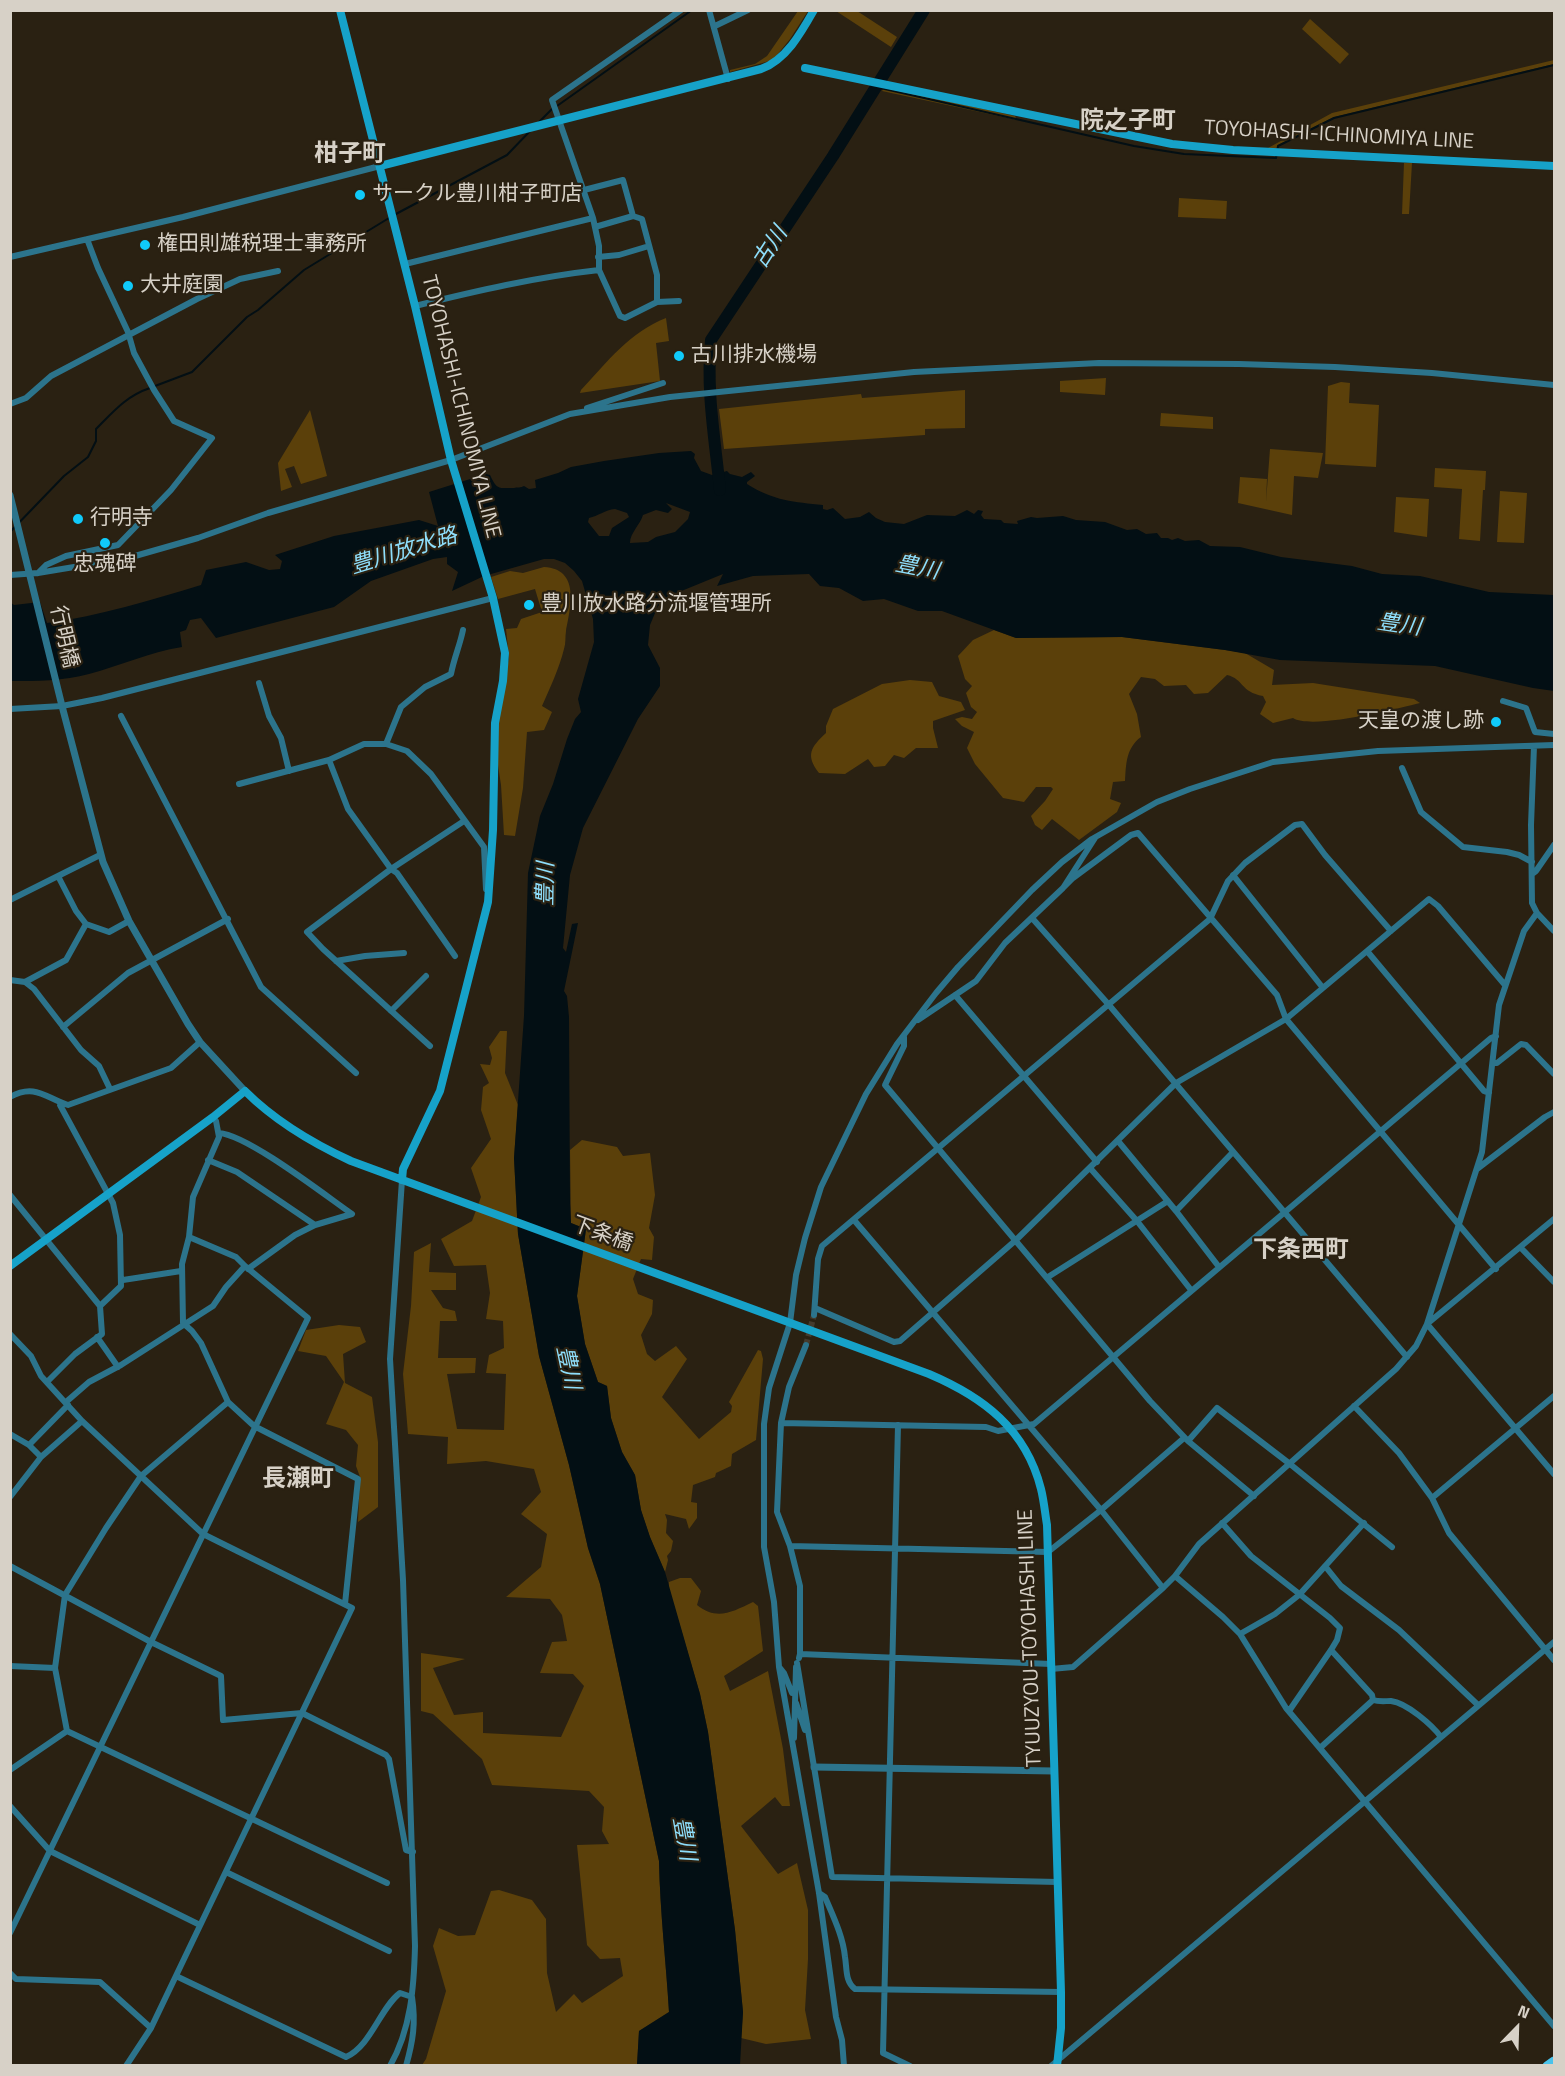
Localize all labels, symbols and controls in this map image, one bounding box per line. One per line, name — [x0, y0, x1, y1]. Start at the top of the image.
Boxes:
district label: 院之子町 — [1080, 108, 1176, 136]
street label: TOYOHASHI-ICHINOMIYA LINE — [1203, 116, 1475, 156]
district label: 柑子町 — [314, 141, 386, 169]
place label: サークル豊川柑子町店 — [372, 182, 582, 208]
marker: サークル豊川柑子町店 — [353, 188, 367, 202]
water label: 古川 — [748, 222, 794, 274]
place label: 権田則雄税理士事務所 — [157, 232, 367, 258]
marker: 権田則雄税理士事務所 — [138, 238, 152, 252]
place label: 大井庭園 — [140, 273, 224, 299]
street label: TOYOHASHI-ICHINOMIYA LINE — [415, 273, 505, 541]
marker: 大井庭園 — [121, 279, 135, 293]
place label: 古川排水機場 — [691, 343, 817, 369]
marker: 古川排水機場 — [672, 349, 686, 363]
place label: 行明寺 — [90, 506, 153, 532]
marker: 行明寺 — [71, 512, 85, 526]
water label: 豊川放水路 — [348, 523, 460, 581]
marker: 忠魂碑 — [98, 536, 112, 550]
place label: 忠魂碑 — [74, 552, 136, 578]
water label: 豊川 — [893, 552, 941, 586]
place label: 豊川放水路分流堰管理所 — [541, 592, 772, 618]
marker: 豊川放水路分流堰管理所 — [522, 598, 536, 612]
street label: 行明橋 — [44, 603, 82, 671]
water label: 豊川 — [1375, 610, 1423, 642]
place label: 天皇の渡し跡 — [1358, 709, 1484, 735]
marker: 天皇の渡し跡 — [1489, 715, 1503, 729]
water label: 豊川 — [533, 862, 561, 906]
street label: 下条橋 — [568, 1212, 636, 1258]
district label: 下条西町 — [1253, 1237, 1349, 1265]
water label: 豊川 — [550, 1344, 584, 1392]
district label: 長瀬町 — [262, 1466, 334, 1494]
street label: TYUUZYOU-TOYOHASHI LINE — [1014, 1509, 1048, 1767]
water label: 豊川 — [666, 1815, 700, 1863]
north arrow — [1487, 1998, 1547, 2058]
text: N — [1514, 1998, 1534, 2025]

